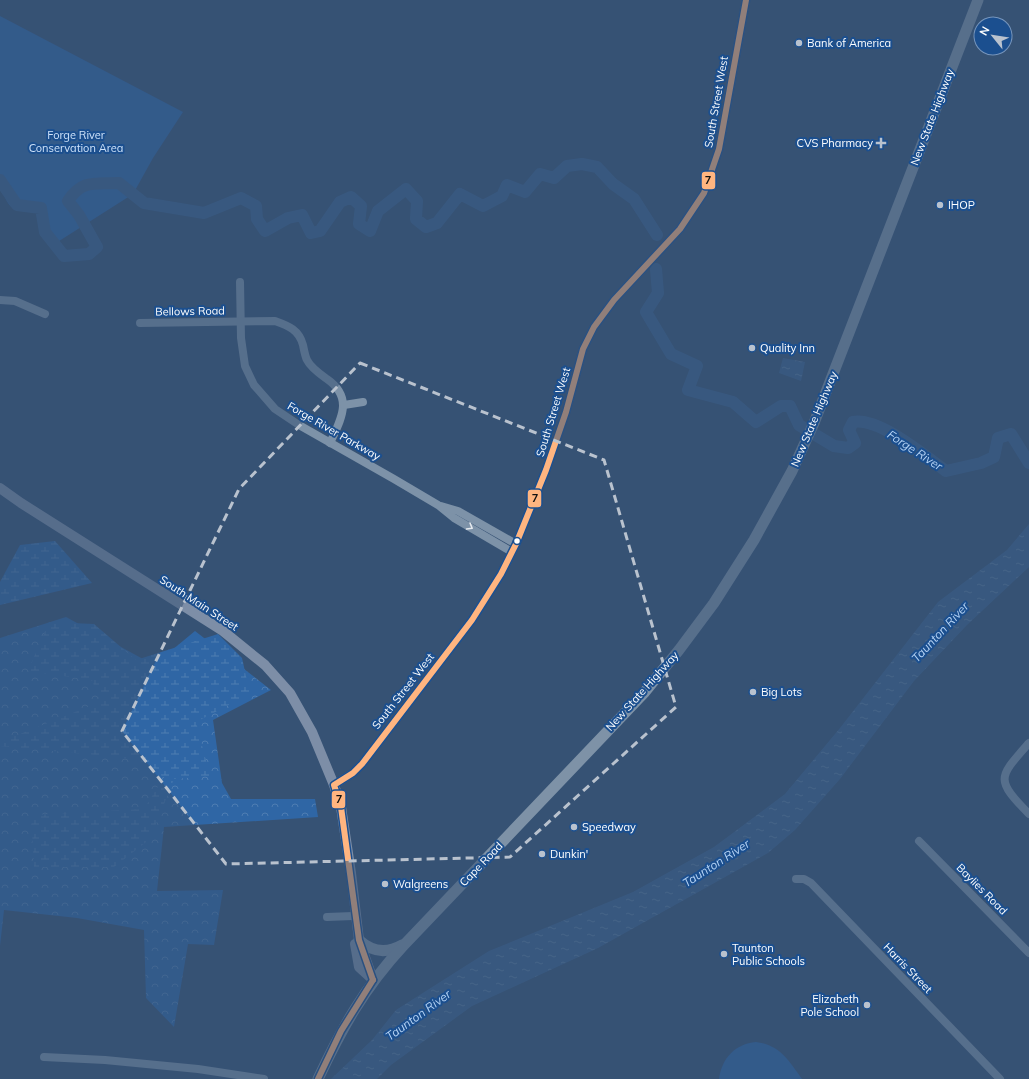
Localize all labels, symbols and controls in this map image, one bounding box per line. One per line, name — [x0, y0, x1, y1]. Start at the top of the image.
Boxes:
north arrow — [973, 16, 1013, 56]
text: N — [976, 24, 992, 38]
place label: Bank of America — [807, 36, 891, 50]
marker: Bank of America — [794, 38, 804, 48]
street label: South Street West — [701, 55, 731, 149]
street label: New State Highway — [907, 67, 957, 167]
park label: Forge River Conservation Area — [29, 128, 123, 155]
place label: CVS Pharmacy — [797, 136, 873, 150]
marker: CVS Pharmacy — [876, 138, 886, 148]
line badge: 7 — [701, 171, 716, 190]
text: 7 — [705, 173, 712, 187]
place label: IHOP — [948, 198, 975, 212]
marker: IHOP — [935, 200, 945, 210]
street label: Bellows Road — [155, 303, 225, 319]
place label: Quality Inn — [760, 341, 815, 355]
marker: Quality Inn — [747, 343, 757, 353]
street label: South Street West — [533, 365, 573, 458]
street label: New State Highway — [788, 369, 841, 469]
street label: Forge River Parkway — [285, 399, 383, 463]
water label: Forge River — [885, 427, 946, 474]
line badge: 7 — [527, 489, 542, 508]
text: 7 — [532, 491, 539, 505]
one-way arrow — [466, 523, 473, 530]
unlabelled marker — [512, 536, 522, 546]
street label: South Main Street — [157, 572, 241, 634]
water label: Taunton River — [908, 598, 972, 665]
street label: New State Highway — [603, 648, 682, 734]
street label: South Street West — [369, 650, 437, 732]
place label: Big Lots — [761, 685, 802, 699]
marker: Big Lots — [748, 687, 758, 697]
line badge: 7 — [331, 790, 346, 809]
text: 7 — [336, 792, 343, 806]
place label: Speedway — [582, 820, 636, 834]
marker: Speedway — [569, 822, 579, 832]
water label: Taunton River — [680, 835, 753, 890]
street label: Cape Road — [456, 839, 506, 889]
place label: Dunkin' — [550, 847, 588, 861]
marker: Dunkin' — [537, 849, 547, 859]
street label: Baylies Road — [954, 861, 1010, 917]
place label: Walgreens — [393, 877, 448, 891]
marker: Walgreens — [380, 879, 390, 889]
street label: Harris Street — [881, 940, 935, 996]
place label: Taunton Public Schools — [732, 941, 805, 968]
marker: Taunton Public Schools — [719, 949, 729, 959]
water label: Taunton River — [382, 986, 454, 1044]
place label: Elizabeth Pole School — [800, 992, 859, 1019]
marker: Elizabeth Pole School — [862, 1000, 872, 1010]

